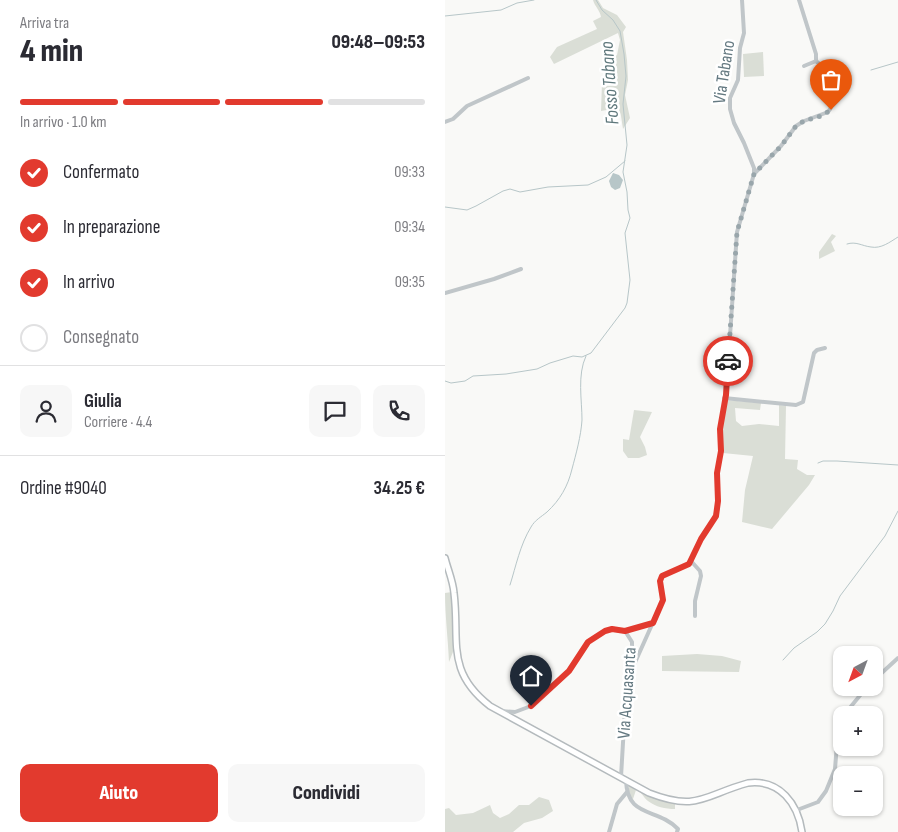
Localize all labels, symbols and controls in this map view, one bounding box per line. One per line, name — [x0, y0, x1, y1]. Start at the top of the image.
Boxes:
text: Arriva tra — [20, 14, 69, 33]
text: 09:48–09:53 — [331, 31, 425, 54]
text: 4 min — [20, 32, 83, 71]
street label: Via Tabano — [709, 39, 739, 105]
water label: Fosso Tabano — [596, 40, 624, 125]
pin — [810, 59, 852, 110]
icon: bag — [817, 66, 845, 94]
text: In arrivo · 1.0 km — [20, 113, 107, 132]
icon: check — [20, 159, 48, 187]
text: Confermato — [63, 161, 139, 184]
text: 09:33 — [394, 163, 425, 182]
icon: check — [20, 214, 48, 242]
text: In preparazione — [63, 216, 160, 239]
text: 09:34 — [394, 218, 425, 237]
icon: check — [20, 269, 48, 297]
text: In arrivo — [63, 271, 115, 294]
text: 09:35 — [395, 273, 425, 292]
text: Consegnato — [63, 326, 139, 349]
courier — [703, 336, 753, 386]
icon: car — [714, 347, 742, 375]
button: person — [20, 385, 72, 437]
button: chat — [309, 385, 361, 437]
button: phone — [373, 385, 425, 437]
text: Giulia — [84, 390, 122, 413]
text: Corriere · 4.4 — [84, 413, 152, 432]
text: Ordine #9040 — [20, 477, 107, 500]
text: 34.25 € — [374, 477, 425, 500]
street label: Via Acquasanta — [613, 646, 641, 739]
north arrow — [833, 646, 883, 696]
map controls — [833, 646, 883, 816]
pin — [510, 655, 552, 706]
icon: home — [517, 662, 545, 690]
button: + — [833, 706, 883, 756]
button: Aiuto — [20, 764, 218, 822]
button: Condividi — [228, 764, 425, 822]
button: − — [833, 766, 883, 816]

